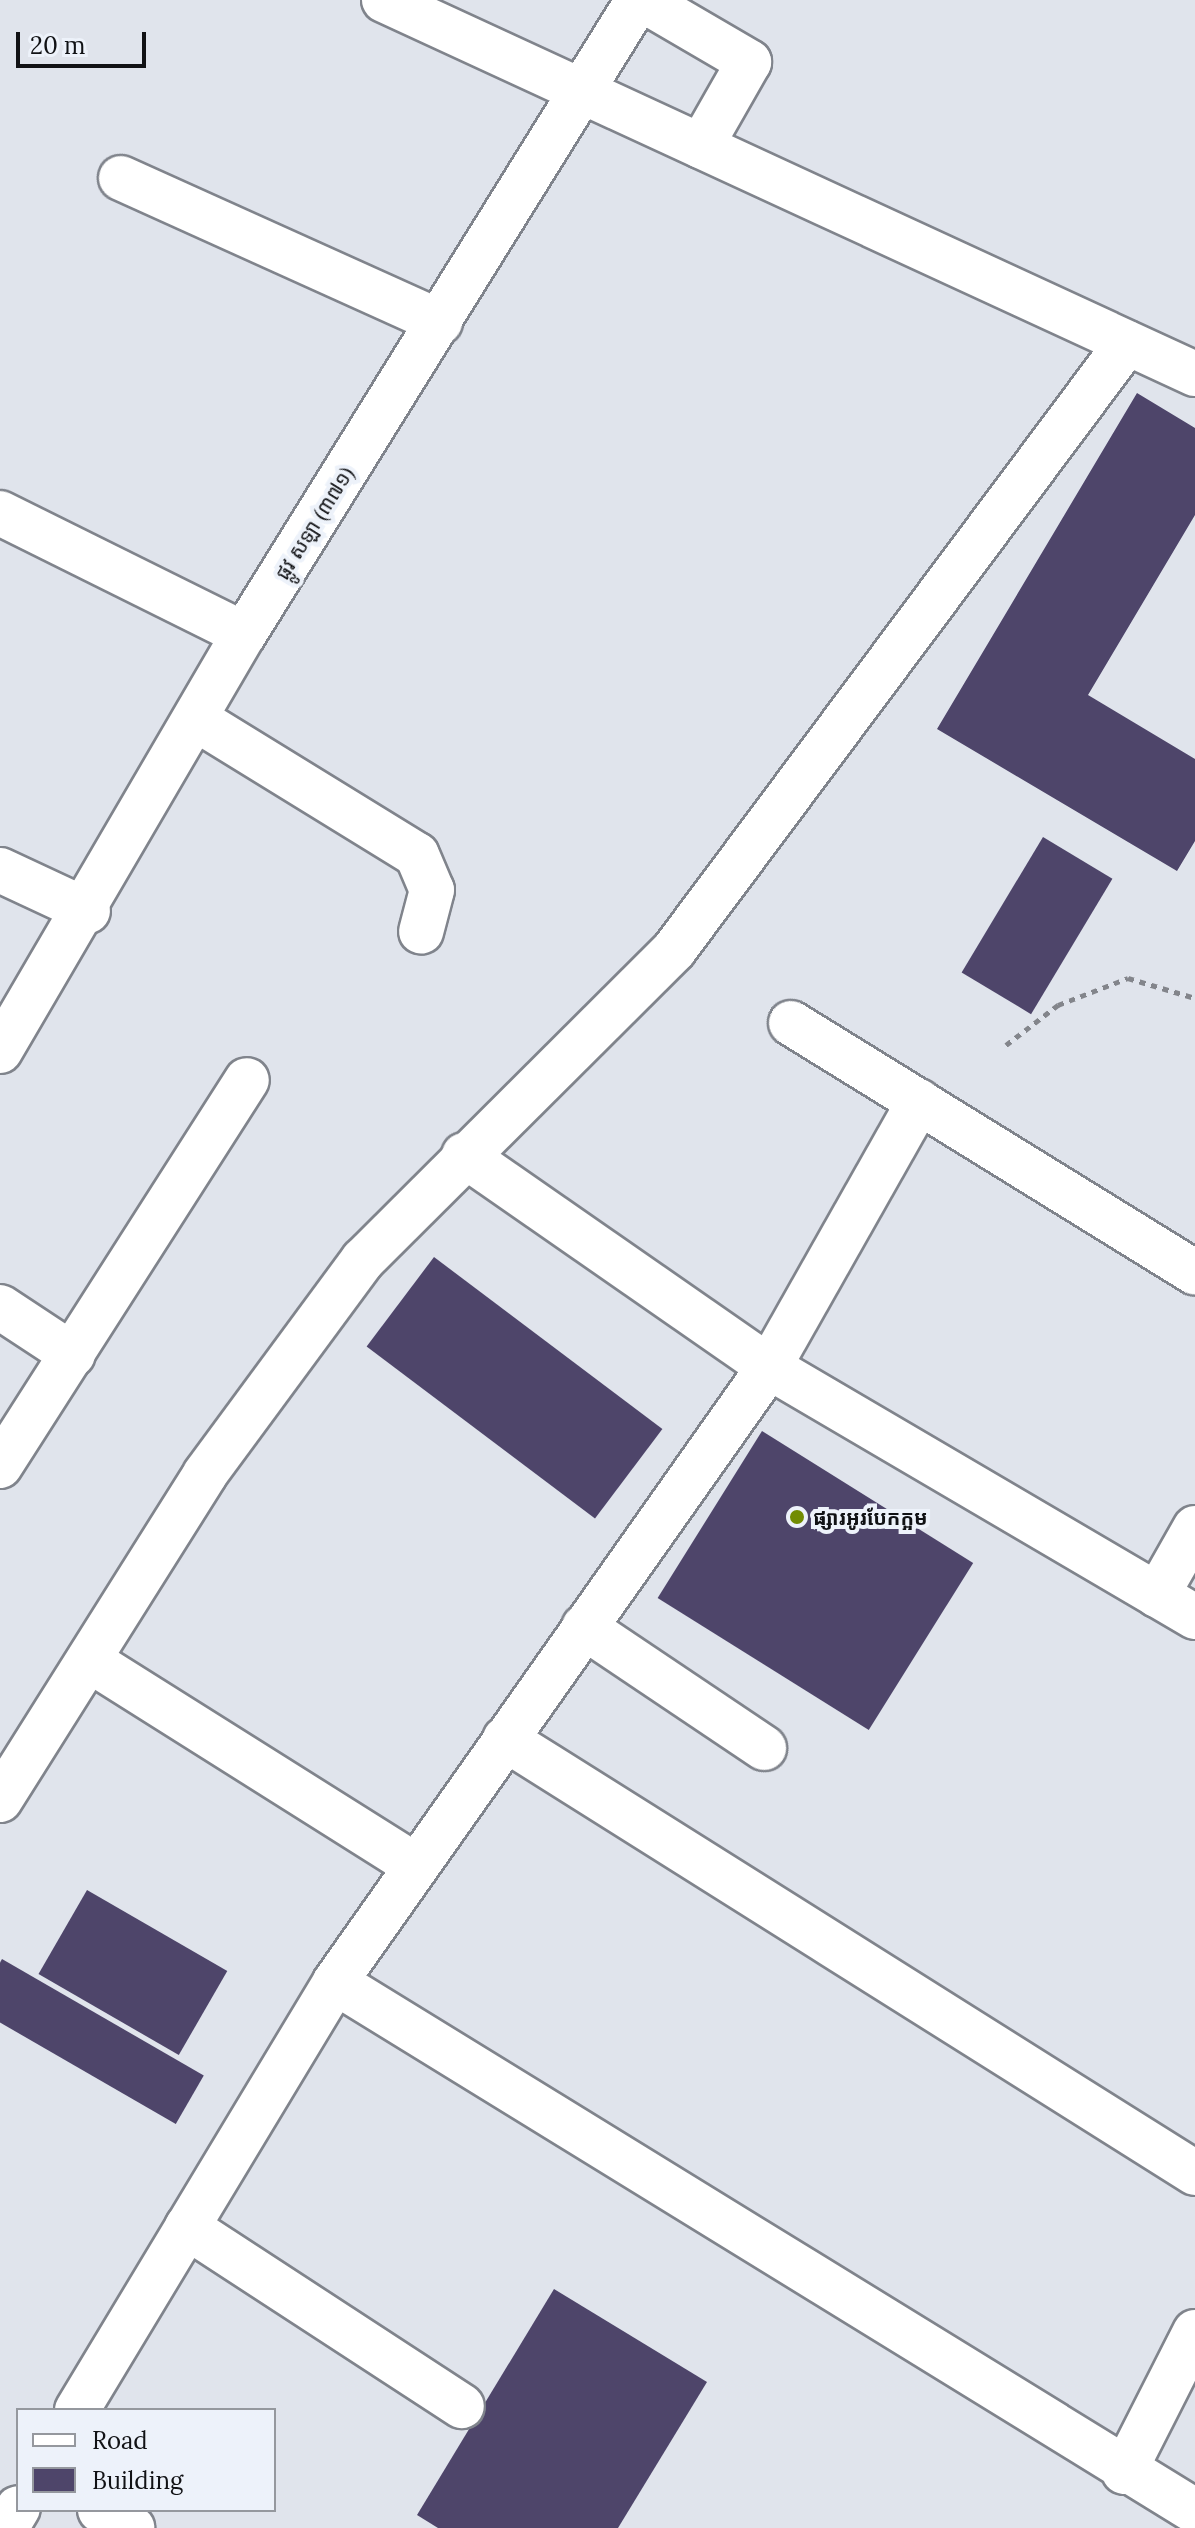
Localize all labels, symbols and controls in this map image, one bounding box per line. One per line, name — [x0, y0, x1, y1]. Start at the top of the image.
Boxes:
scale bar — [20, 16, 150, 66]
text: 20 m — [30, 30, 86, 61]
street label: ផ្លូវ សឡា (៣៧១) — [270, 462, 358, 584]
place label: ផ្សារអូរបែកក្អម — [813, 1505, 928, 1529]
marker: ផ្សារអូរបែកក្អម — [788, 1508, 806, 1526]
legend — [16, 2408, 276, 2512]
text: Road — [92, 2425, 148, 2456]
text: Building — [92, 2465, 183, 2496]

